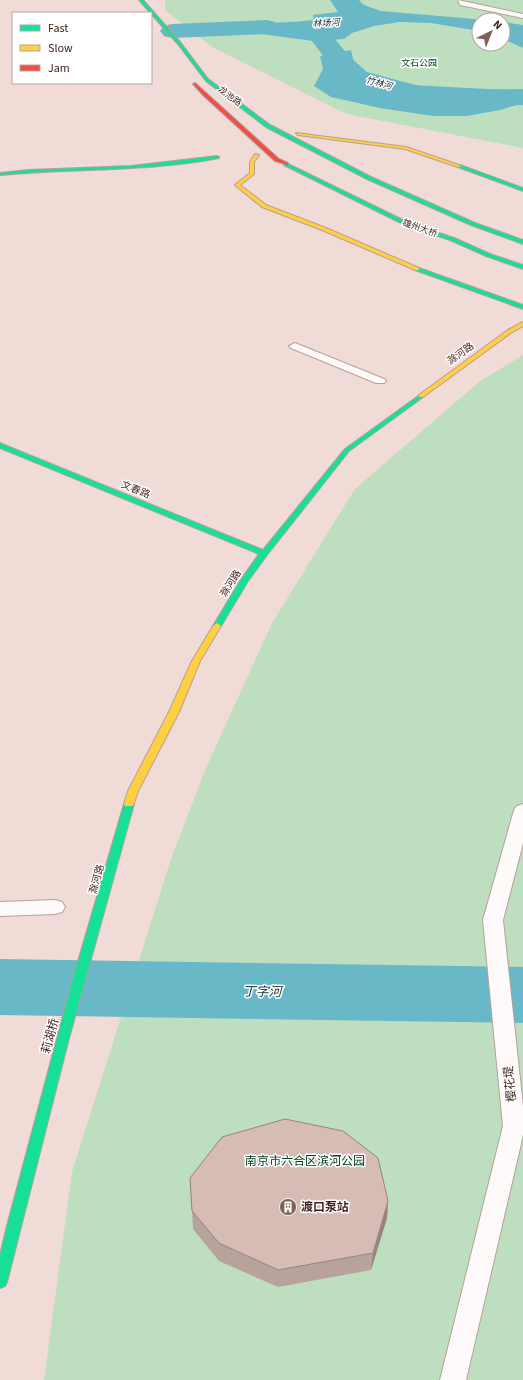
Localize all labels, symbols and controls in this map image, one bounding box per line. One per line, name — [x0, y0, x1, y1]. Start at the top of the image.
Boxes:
legend — [12, 12, 152, 84]
north arrow — [471, 12, 511, 52]
water label: 林场河 — [312, 16, 342, 31]
text: N — [490, 17, 505, 33]
text: Fast — [48, 20, 68, 37]
text: Slow — [48, 40, 73, 57]
park label: 文石公园 — [401, 57, 437, 70]
text: Jam — [48, 60, 70, 77]
water label: 竹林河 — [364, 74, 396, 94]
street label: 龙池路 — [215, 83, 244, 110]
street label: 雄州大桥 — [401, 216, 440, 241]
street label: 滁河路 — [444, 339, 477, 368]
street label: 文春路 — [119, 478, 152, 502]
street label: 滁河路 — [217, 567, 245, 600]
street label: 滁河路 — [86, 863, 108, 896]
water label: 丁字河 — [242, 983, 285, 1001]
street label: 莉湖桥 — [38, 1017, 63, 1056]
street label: 樱花堤 — [500, 1065, 521, 1103]
park label: 南京市六合区滨河公园 — [245, 1153, 365, 1170]
building icon: 渡口泵站 — [278, 1197, 298, 1217]
place label: 渡口泵站 — [301, 1199, 349, 1216]

